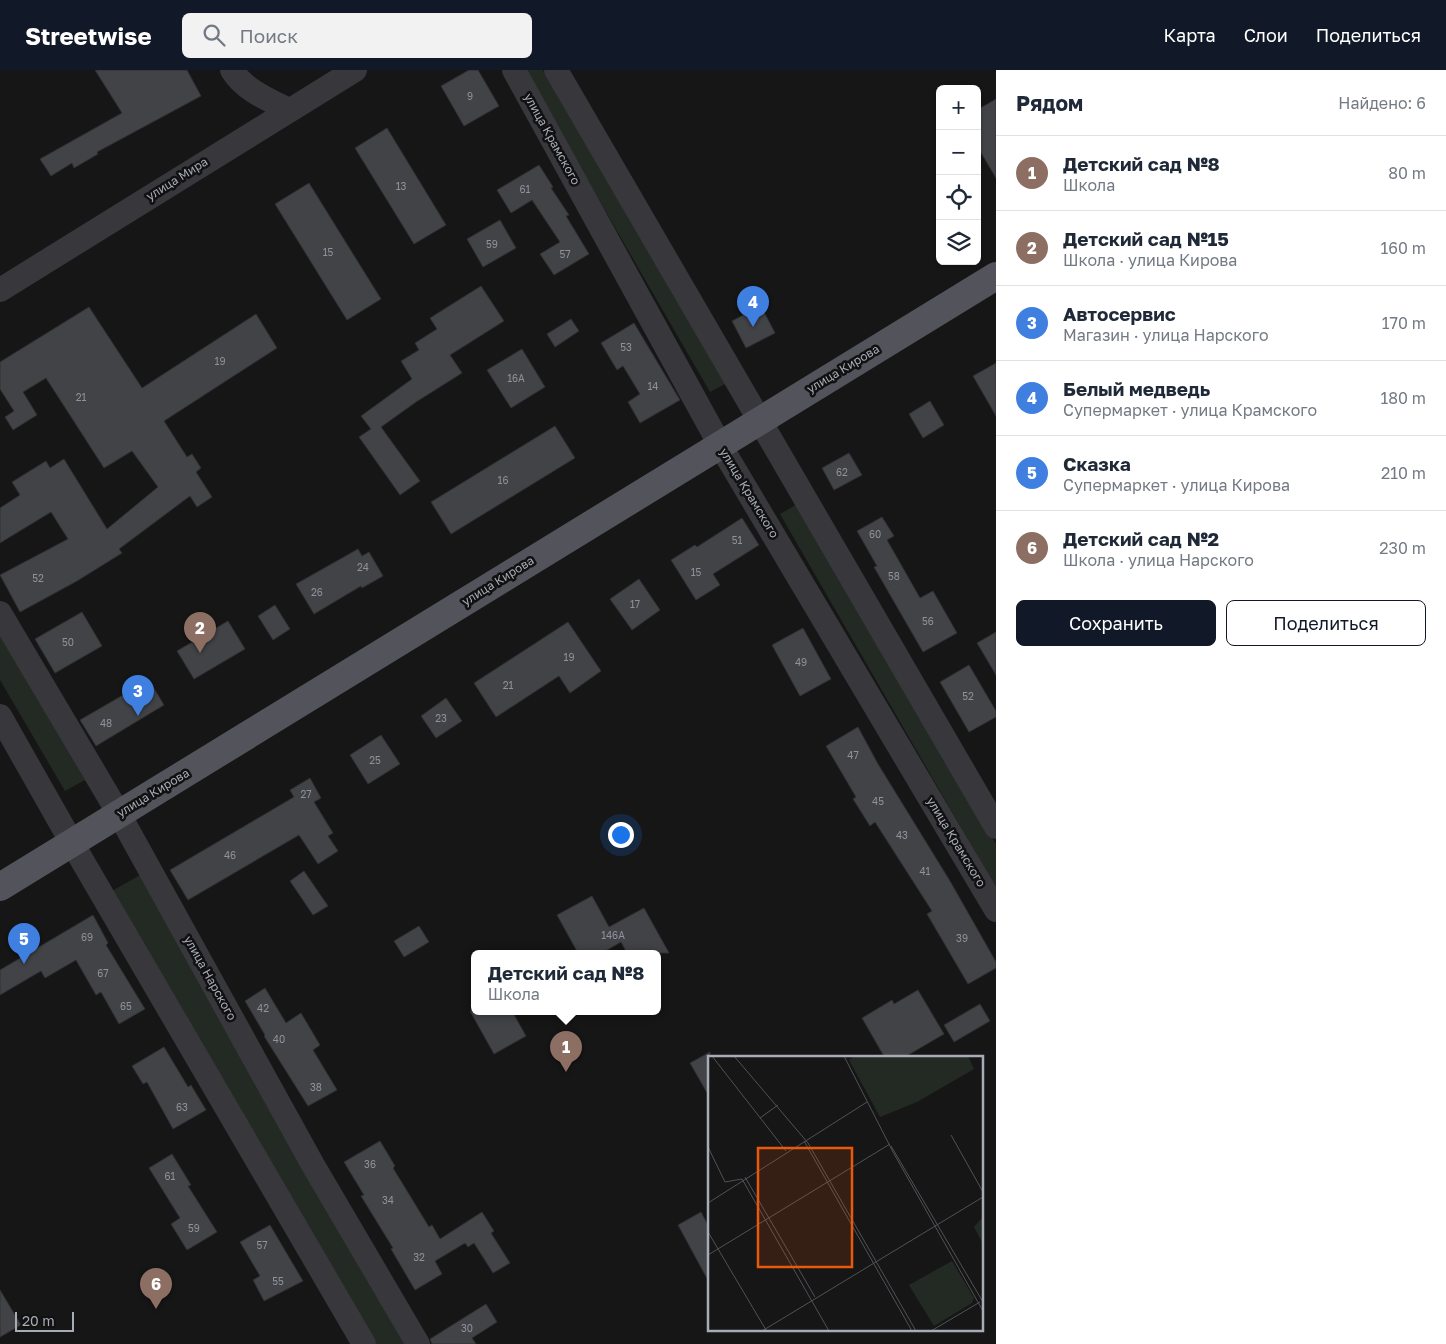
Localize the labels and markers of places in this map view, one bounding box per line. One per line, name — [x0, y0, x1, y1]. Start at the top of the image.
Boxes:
pin: 4 — [737, 286, 769, 327]
pin: 2 — [184, 612, 216, 653]
pin: 3 — [122, 675, 154, 716]
pin: 5 — [8, 923, 40, 964]
pin: 1 — [550, 1031, 582, 1072]
pin: 6 — [140, 1268, 172, 1309]

